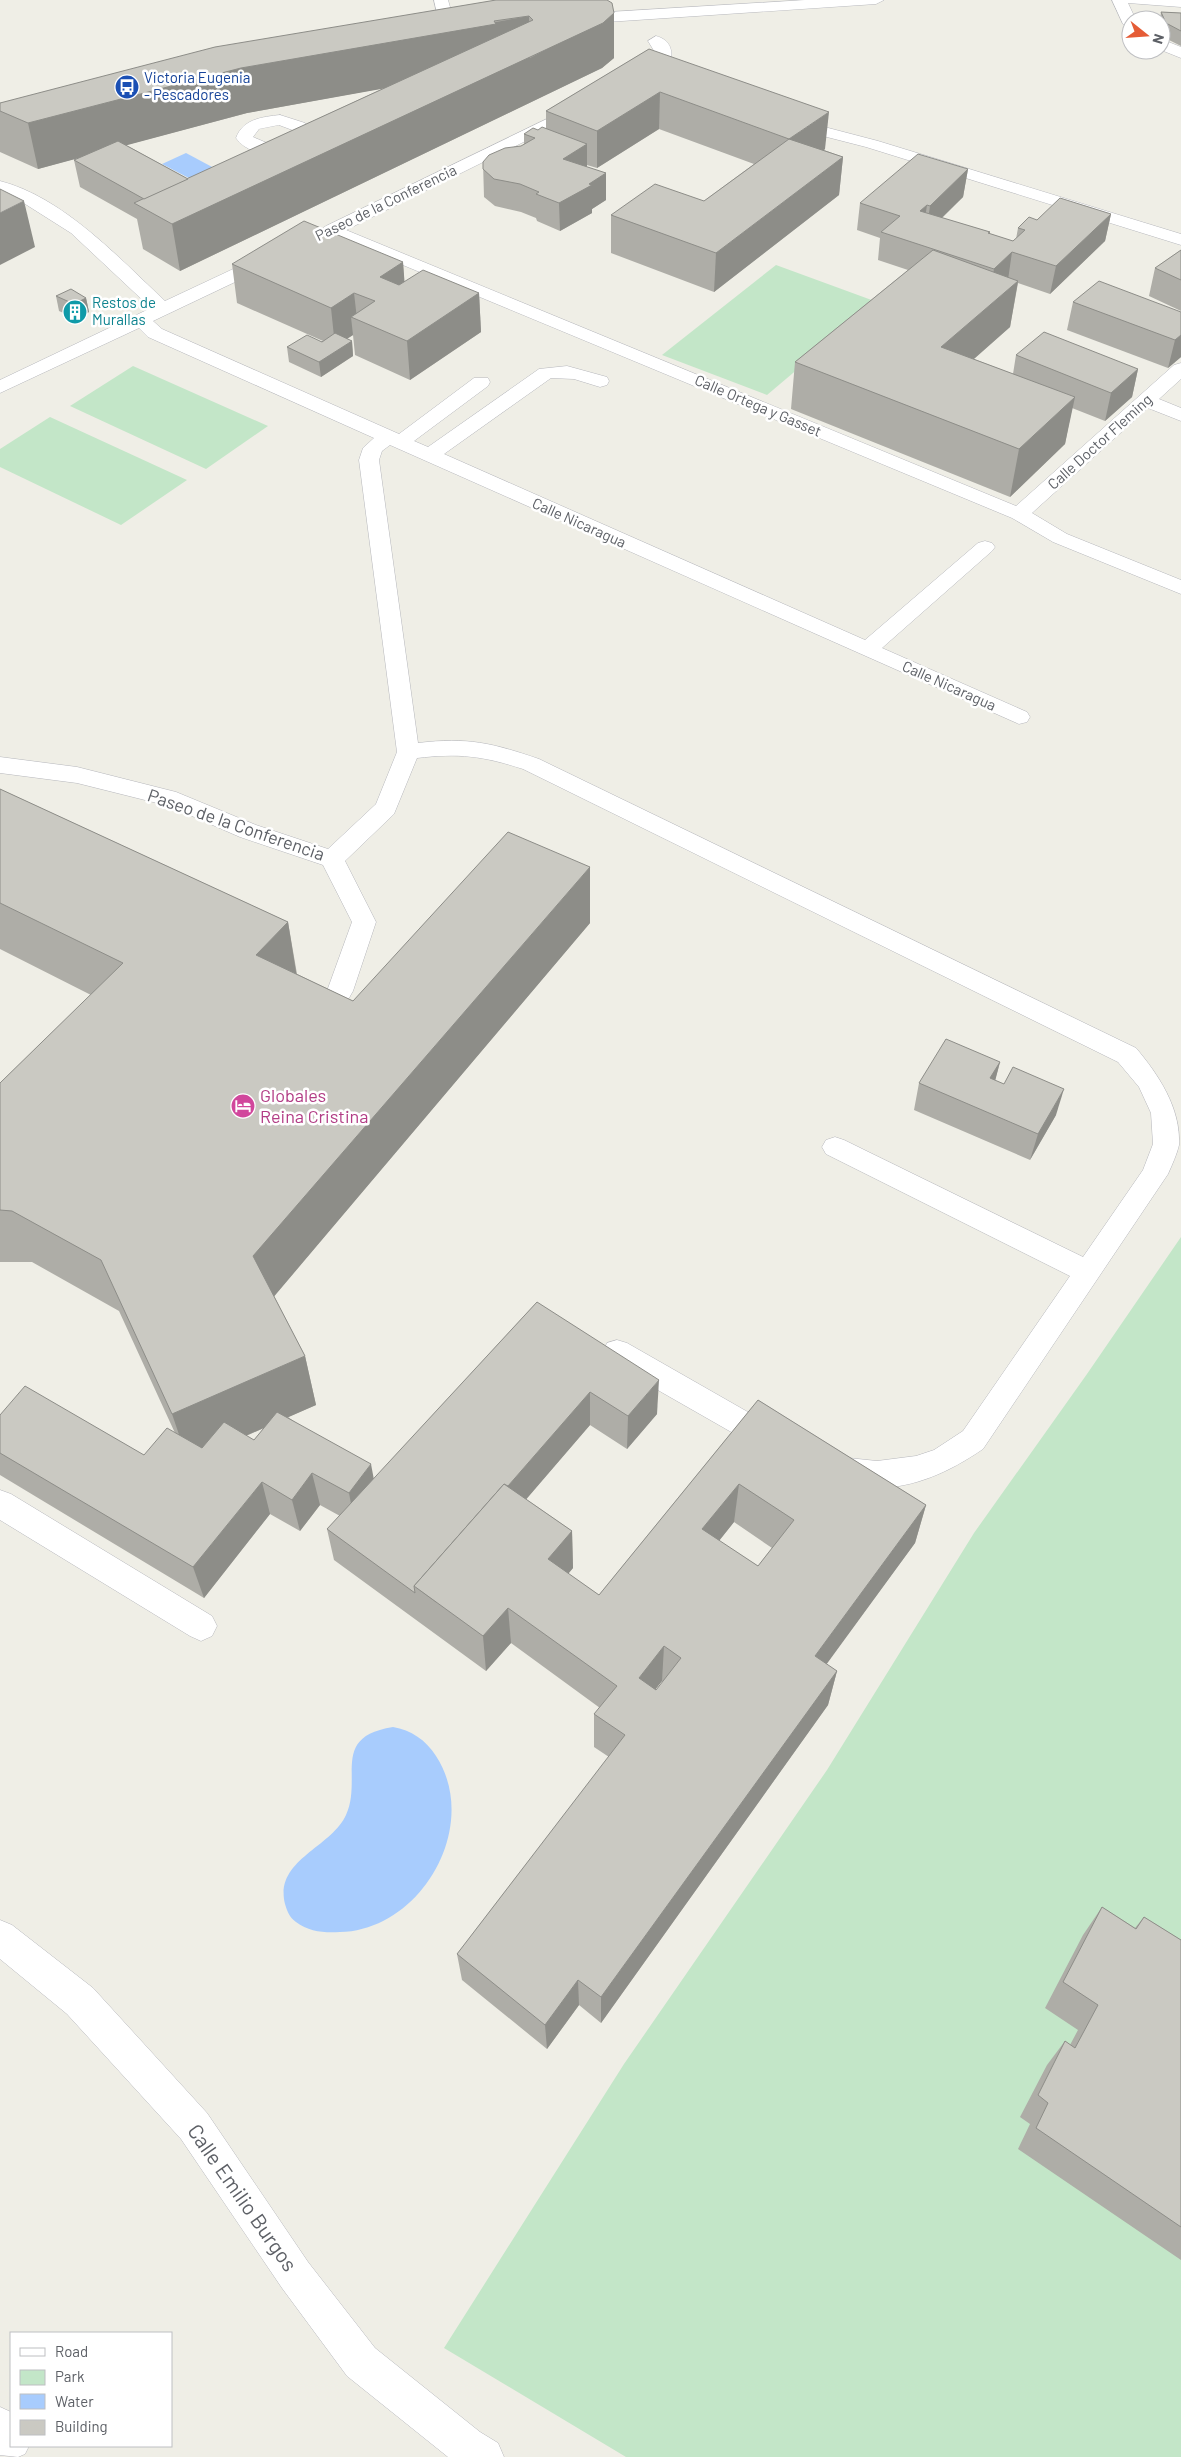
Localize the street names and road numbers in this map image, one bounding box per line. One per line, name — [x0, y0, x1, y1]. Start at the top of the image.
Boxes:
street label: Paseo de la Conferencia — [312, 160, 459, 244]
street label: Calle Ortega y Gasset — [692, 370, 824, 440]
street label: Calle Doctor Fleming — [1044, 390, 1155, 493]
street label: Calle Nicaragua — [530, 493, 629, 551]
street label: Calle Nicaragua — [900, 656, 999, 714]
street label: Paseo de la Conferencia — [145, 783, 328, 865]
street label: Calle Emilio Burgos — [183, 2119, 303, 2276]

